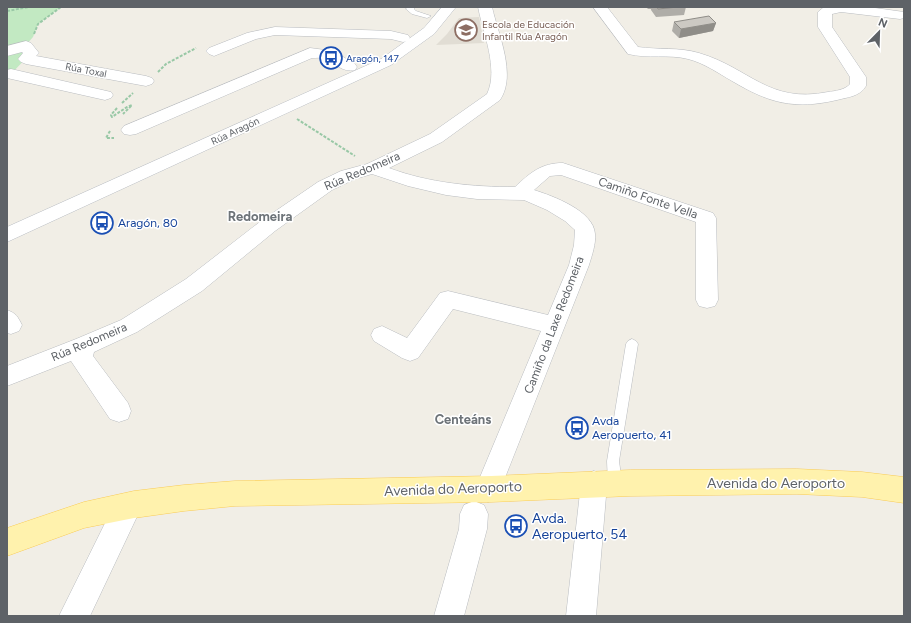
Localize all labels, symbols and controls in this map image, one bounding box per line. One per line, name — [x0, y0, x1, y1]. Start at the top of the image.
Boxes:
north arrow — [859, 12, 899, 52]
text: N — [876, 16, 889, 31]
school or university icon: Escola de Educación Infantil Rúa Aragón — [453, 17, 479, 43]
place label: Escola de Educación Infantil Rúa Aragón — [482, 18, 575, 43]
bus stop icon: Aragón, 147 — [318, 45, 344, 71]
place label: Aragón, 147 — [346, 52, 400, 65]
street label: Rúa Toxal — [64, 60, 108, 80]
street label: Rúa Aragón — [209, 114, 262, 148]
street label: Rúa Redomeira — [322, 149, 402, 193]
street label: Camiño Fonte Vella — [596, 174, 700, 222]
district label: Redomeira — [228, 209, 292, 224]
bus stop icon: Aragón, 80 — [89, 210, 115, 236]
place label: Aragón, 80 — [118, 216, 178, 230]
street label: Camiño da Laxe Redomeira — [521, 254, 587, 396]
street label: Rúa Redomeira — [49, 320, 129, 364]
district label: Centeáns — [435, 412, 491, 427]
place label: Avda Aeropuerto, 41 — [592, 414, 672, 442]
bus stop icon: Avda Aeropuerto, 41 — [564, 415, 590, 441]
street label: Avenida do Aeroporto — [707, 475, 845, 492]
street label: Avenida do Aeroporto — [384, 478, 522, 500]
place label: Avda. Aeropuerto, 54 — [532, 510, 627, 543]
bus stop icon: Avda. Aeropuerto, 54 — [503, 513, 529, 539]

